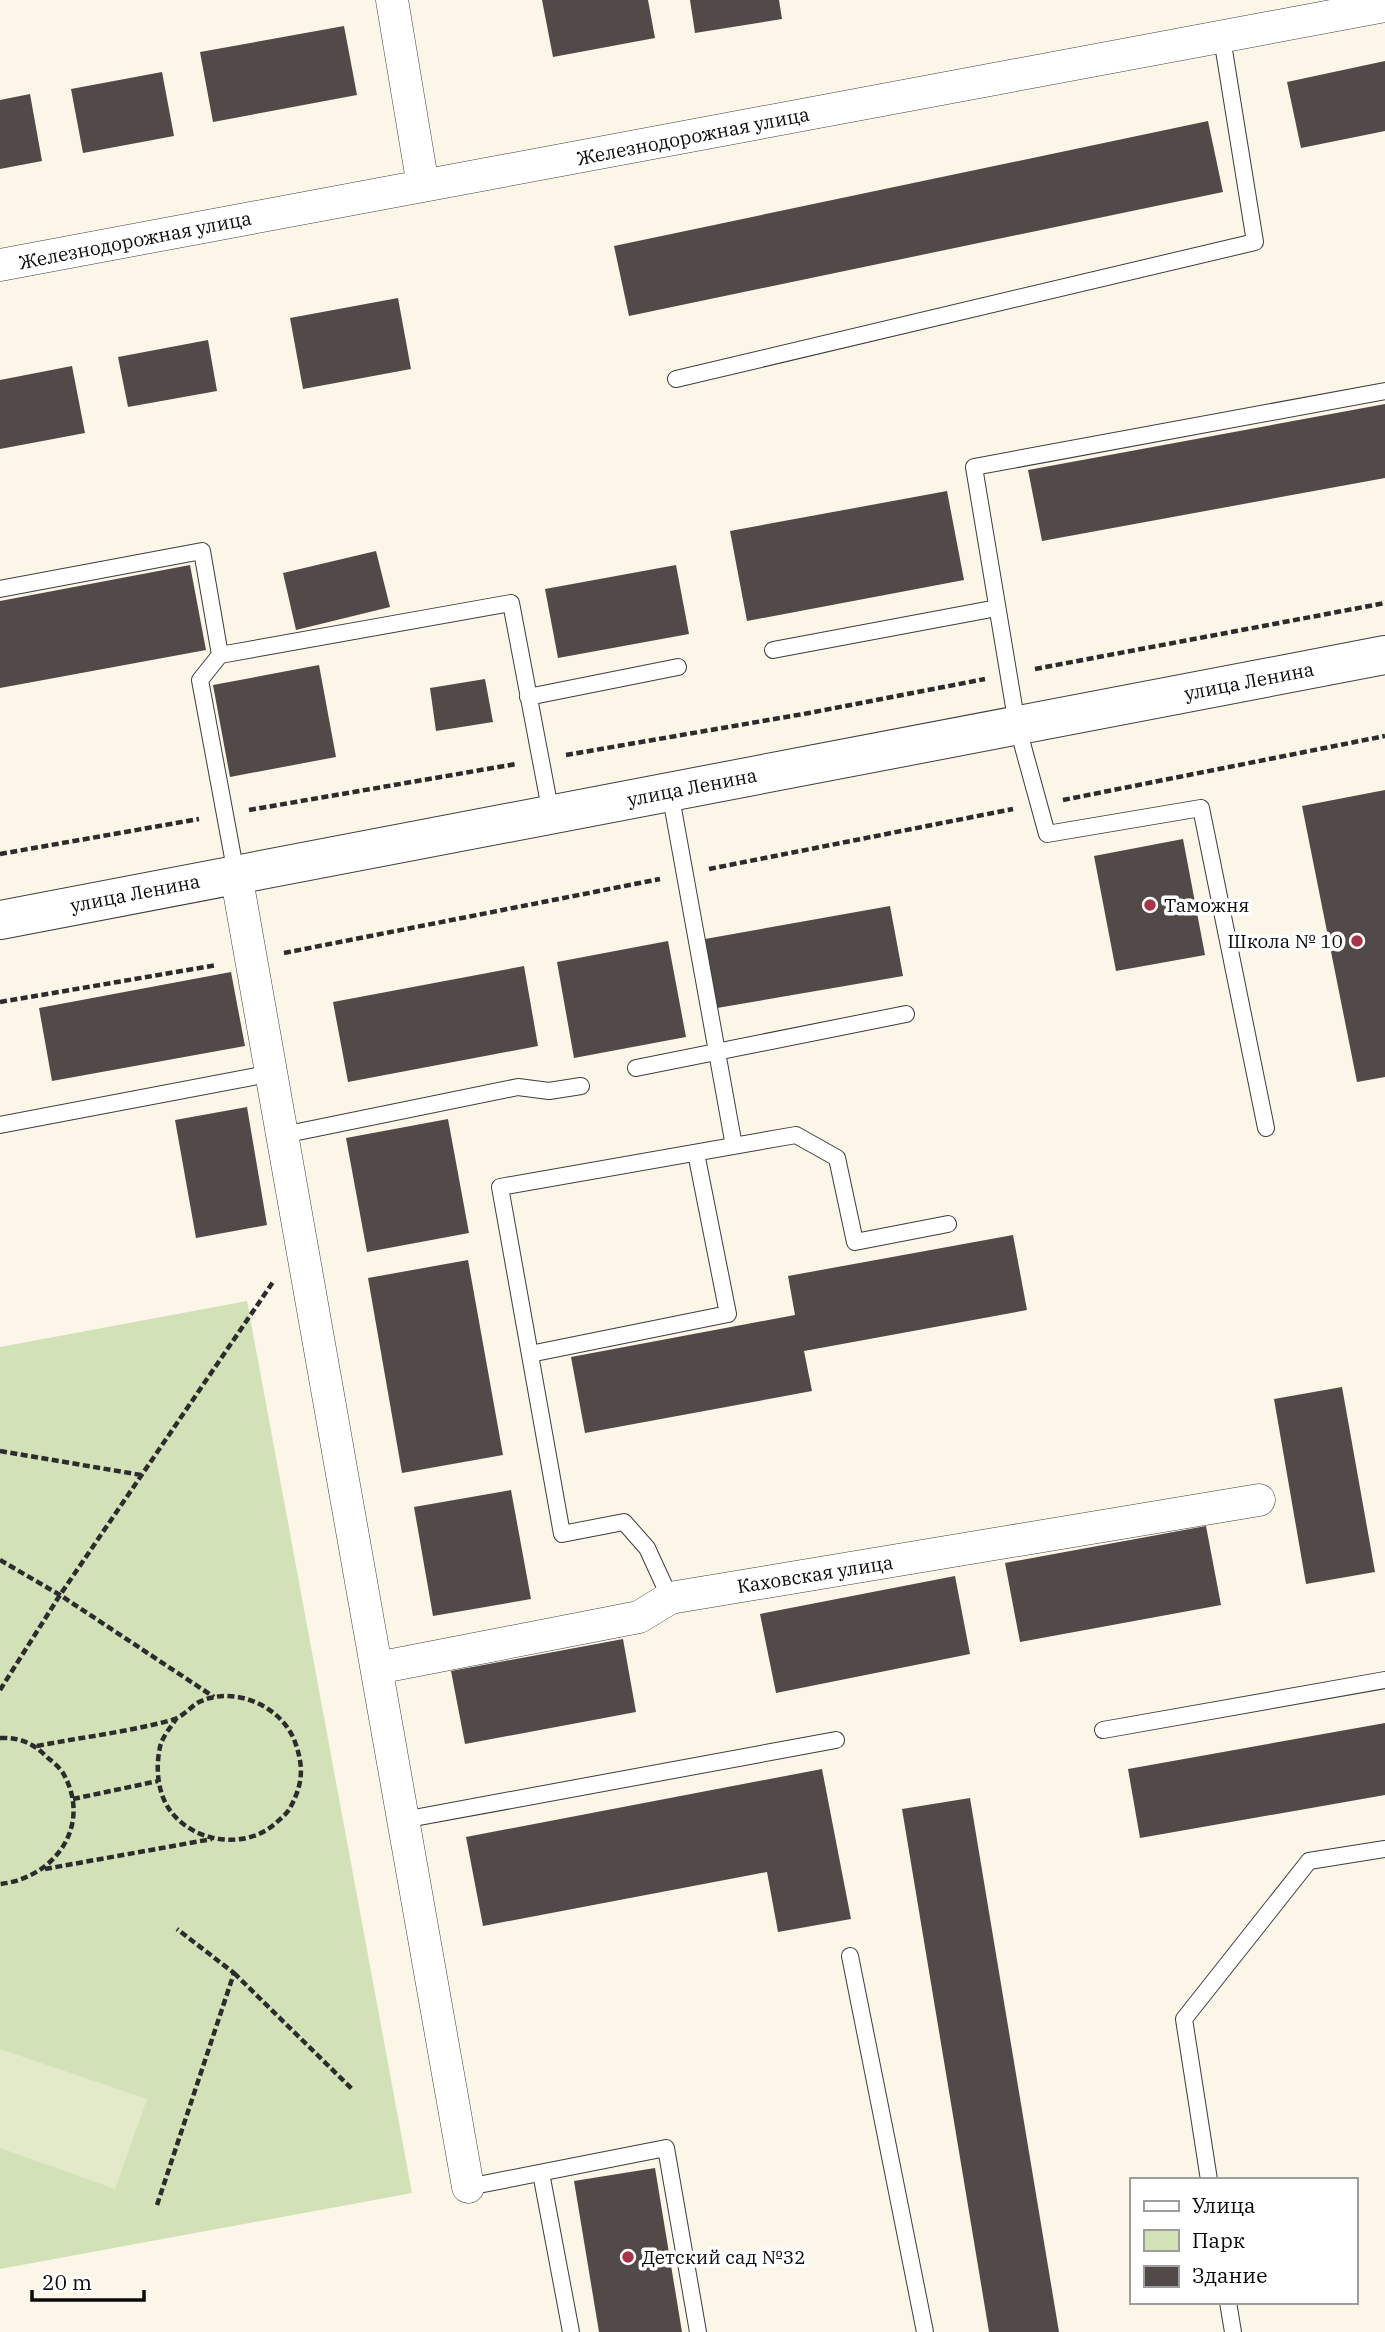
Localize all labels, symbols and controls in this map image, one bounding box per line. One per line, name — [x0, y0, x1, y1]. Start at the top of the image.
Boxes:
street label: Железнодорожная улица — [575, 102, 811, 170]
street label: Железнодорожная улица — [17, 206, 253, 274]
street label: улица Ленина — [1182, 657, 1316, 705]
street label: улица Ленина — [625, 763, 759, 811]
street label: улица Ленина — [68, 869, 202, 917]
place label: Таможня — [1164, 893, 1250, 917]
marker: Таможня — [1142, 897, 1158, 913]
place label: Школа № 10 — [1228, 929, 1343, 953]
marker: Школа № 10 — [1349, 933, 1365, 949]
street label: Каховская улица — [735, 1550, 895, 1598]
legend — [1130, 2178, 1357, 2304]
text: Улица — [1192, 2191, 1256, 2219]
text: Парк — [1192, 2226, 1245, 2254]
place label: Детский сад №32 — [642, 2245, 806, 2269]
marker: Детский сад №32 — [620, 2249, 636, 2265]
scale bar — [32, 2258, 144, 2302]
text: Здание — [1192, 2261, 1267, 2289]
text: 20 m — [42, 2268, 92, 2296]

